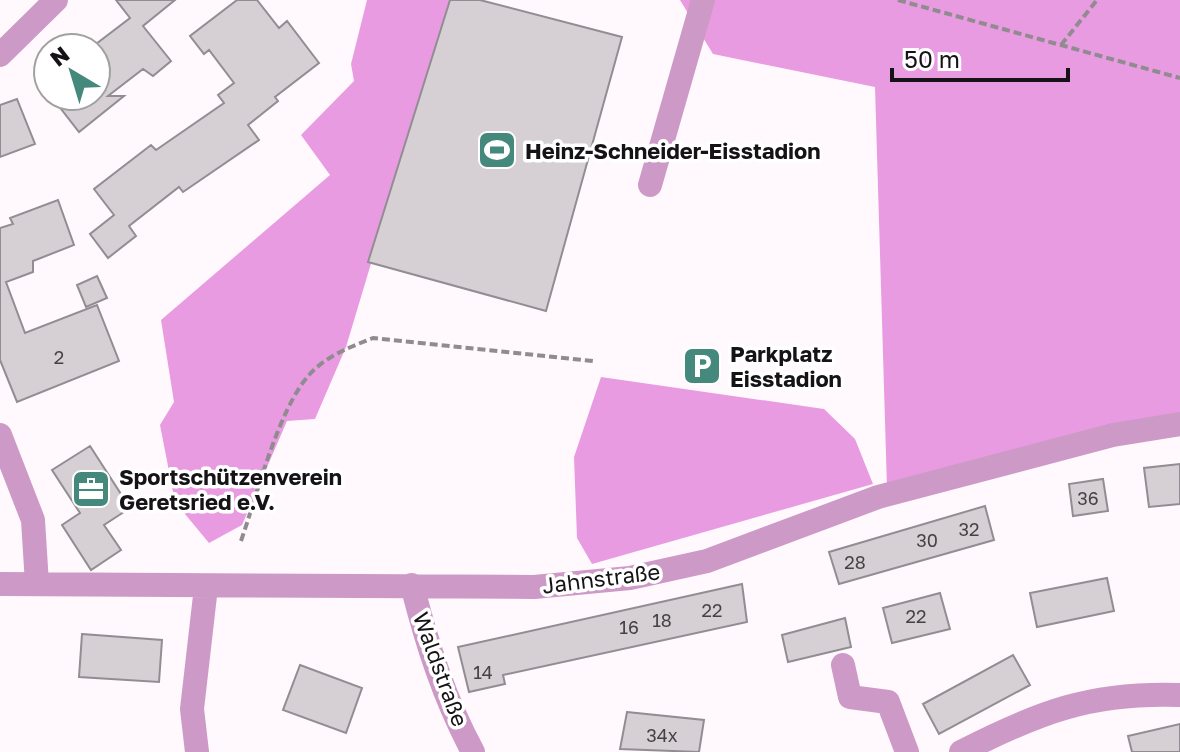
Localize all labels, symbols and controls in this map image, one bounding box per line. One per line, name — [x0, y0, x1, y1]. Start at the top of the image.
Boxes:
north arrow — [32, 32, 112, 112]
scale bar — [892, 32, 1068, 82]
text: N — [44, 40, 74, 72]
text: 50 m — [904, 44, 960, 73]
sports icon: Heinz-Schneider-Eisstadion — [476, 129, 518, 171]
place label: Heinz-Schneider-Eisstadion — [525, 137, 821, 164]
place label: Parkplatz Eisstadion — [730, 340, 842, 392]
parking icon: Parkplatz Eisstadion — [681, 345, 723, 387]
house number: 2 — [54, 346, 64, 368]
place label: Sportschützenverein Geretsried e.V. — [119, 463, 342, 515]
office icon: Sportschützenverein Geretsried e.V. — [70, 468, 112, 510]
house number: 36 — [1077, 487, 1099, 509]
house number: 32 — [959, 518, 979, 540]
house number: 30 — [916, 529, 938, 551]
house number: 28 — [844, 551, 866, 573]
street label: Jahnstraße — [541, 557, 661, 599]
house number: 22 — [702, 599, 722, 621]
house number: 22 — [906, 605, 926, 627]
street label: Waldstraße — [408, 608, 474, 730]
house number: 18 — [652, 609, 672, 631]
house number: 16 — [619, 616, 639, 638]
house number: 14 — [473, 661, 493, 683]
house number: 34x — [646, 724, 678, 746]

